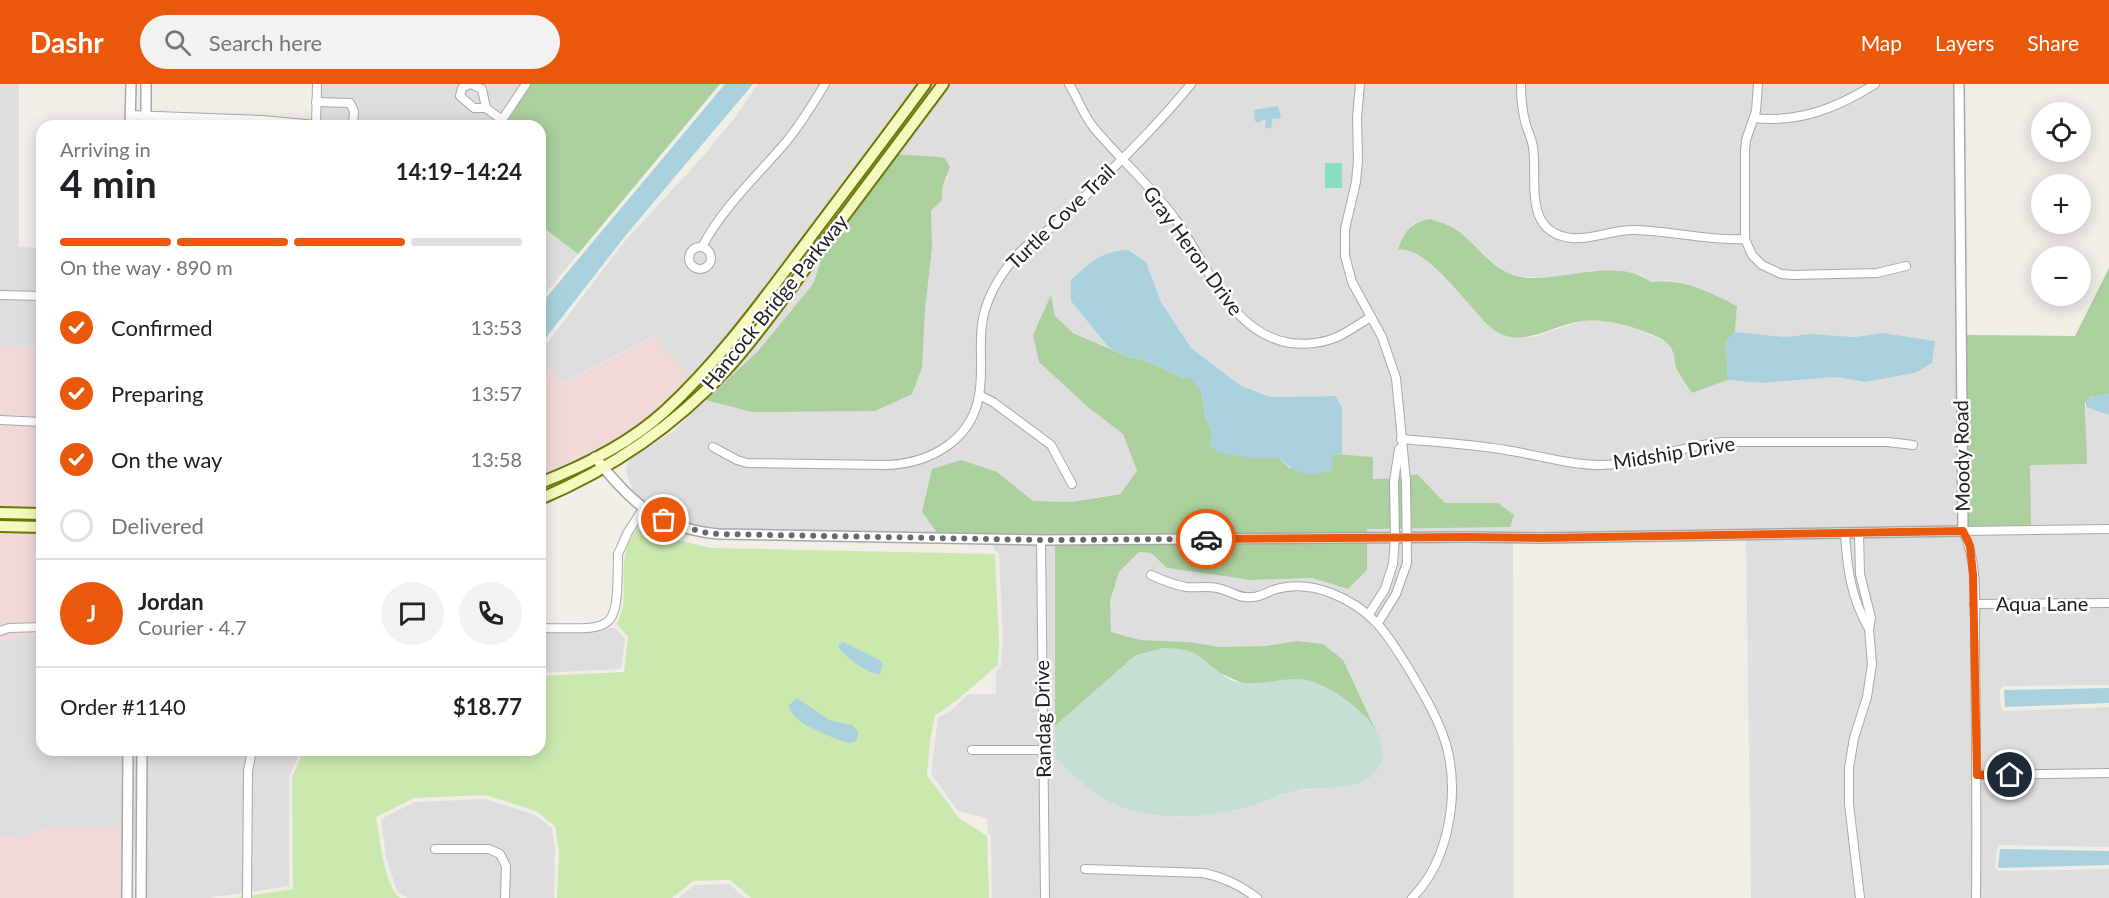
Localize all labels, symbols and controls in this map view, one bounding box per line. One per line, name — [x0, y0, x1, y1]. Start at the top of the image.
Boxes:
search box — [140, 15, 560, 69]
text: Dashr — [30, 25, 104, 59]
icon: search — [161, 26, 194, 59]
text: Search here — [209, 29, 322, 56]
text: Map — [1861, 30, 1902, 55]
text: Layers — [1935, 30, 1994, 55]
text: Share — [2027, 30, 2079, 55]
map controls — [2031, 102, 2091, 306]
button: locate — [2031, 102, 2091, 162]
text: Arriving in — [60, 137, 151, 161]
text: 14:19–14:24 — [396, 158, 522, 185]
street label: Turtle Cove Trail — [1001, 159, 1119, 274]
text: 4 min — [60, 160, 157, 206]
button: + — [2031, 174, 2091, 234]
street label: Gray Heron Drive — [1139, 181, 1249, 320]
street label: Hancock Bridge Parkway — [696, 209, 853, 394]
button: − — [2031, 246, 2091, 306]
text: On the way · 890 m — [60, 255, 233, 279]
icon: check — [60, 311, 93, 344]
text: Confirmed — [111, 314, 213, 341]
text: 13:53 — [471, 315, 522, 339]
icon: check — [60, 377, 93, 410]
text: Preparing — [111, 380, 203, 407]
text: 13:57 — [471, 381, 522, 405]
street label: Moody Road — [1948, 400, 1974, 512]
street label: Midship Drive — [1611, 431, 1736, 473]
icon: check — [60, 443, 93, 476]
text: On the way — [111, 446, 222, 473]
text: 13:58 — [471, 447, 522, 471]
pin — [638, 494, 689, 545]
icon: bag — [647, 503, 680, 536]
courier — [1176, 509, 1236, 569]
text: Delivered — [111, 512, 204, 539]
icon: car — [1190, 523, 1223, 556]
button: chat — [381, 582, 444, 645]
button: phone — [459, 582, 522, 645]
text: Jordan — [138, 588, 204, 615]
street label: Aqua Lane — [1996, 591, 2088, 615]
text: J — [87, 600, 96, 627]
text: Courier · 4.7 — [138, 615, 247, 639]
street label: Randag Drive — [1029, 660, 1055, 778]
text: Order #1140 — [60, 693, 186, 720]
text: $18.77 — [453, 693, 522, 720]
pin — [1984, 749, 2035, 800]
icon: home — [1993, 758, 2026, 791]

